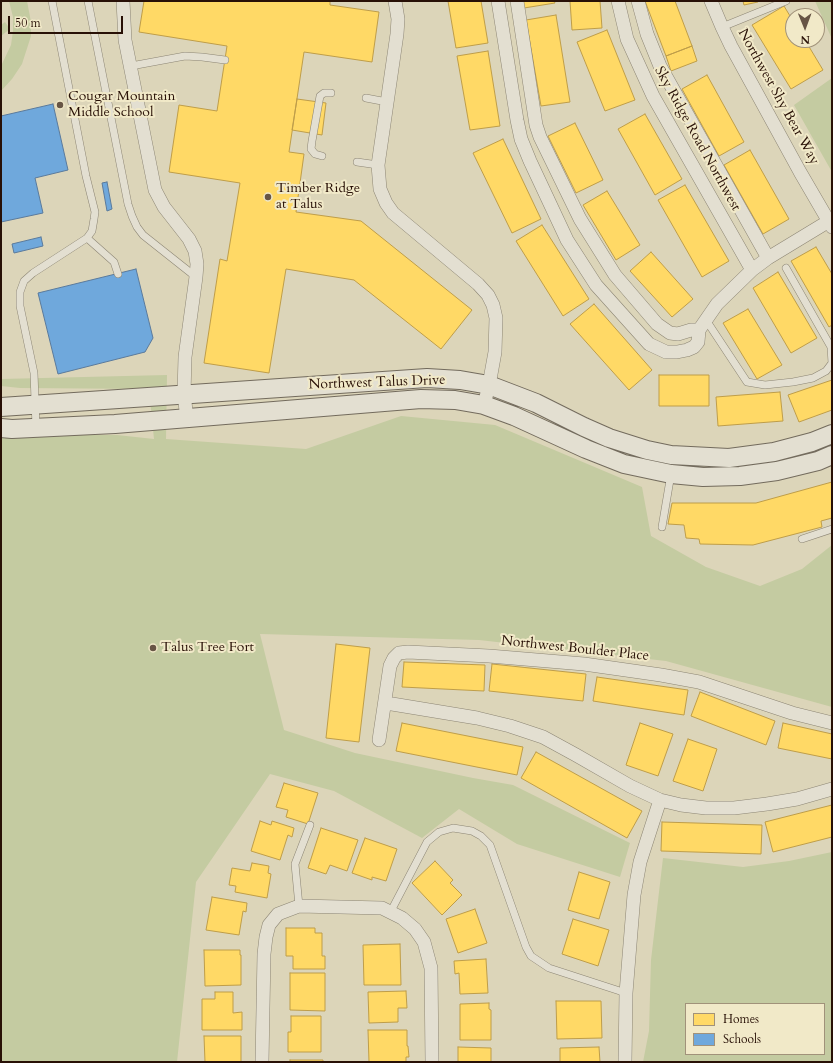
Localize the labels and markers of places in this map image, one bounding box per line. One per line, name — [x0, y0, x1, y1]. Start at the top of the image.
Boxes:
place label: Cougar Mountain Middle School — [68, 89, 175, 122]
marker: Cougar Mountain Middle School — [55, 100, 65, 110]
place label: Timber Ridge at Talus — [276, 181, 360, 214]
marker: Timber Ridge at Talus — [263, 192, 273, 202]
place label: Talus Tree Fort — [161, 640, 254, 656]
marker: Talus Tree Fort — [148, 643, 158, 653]

